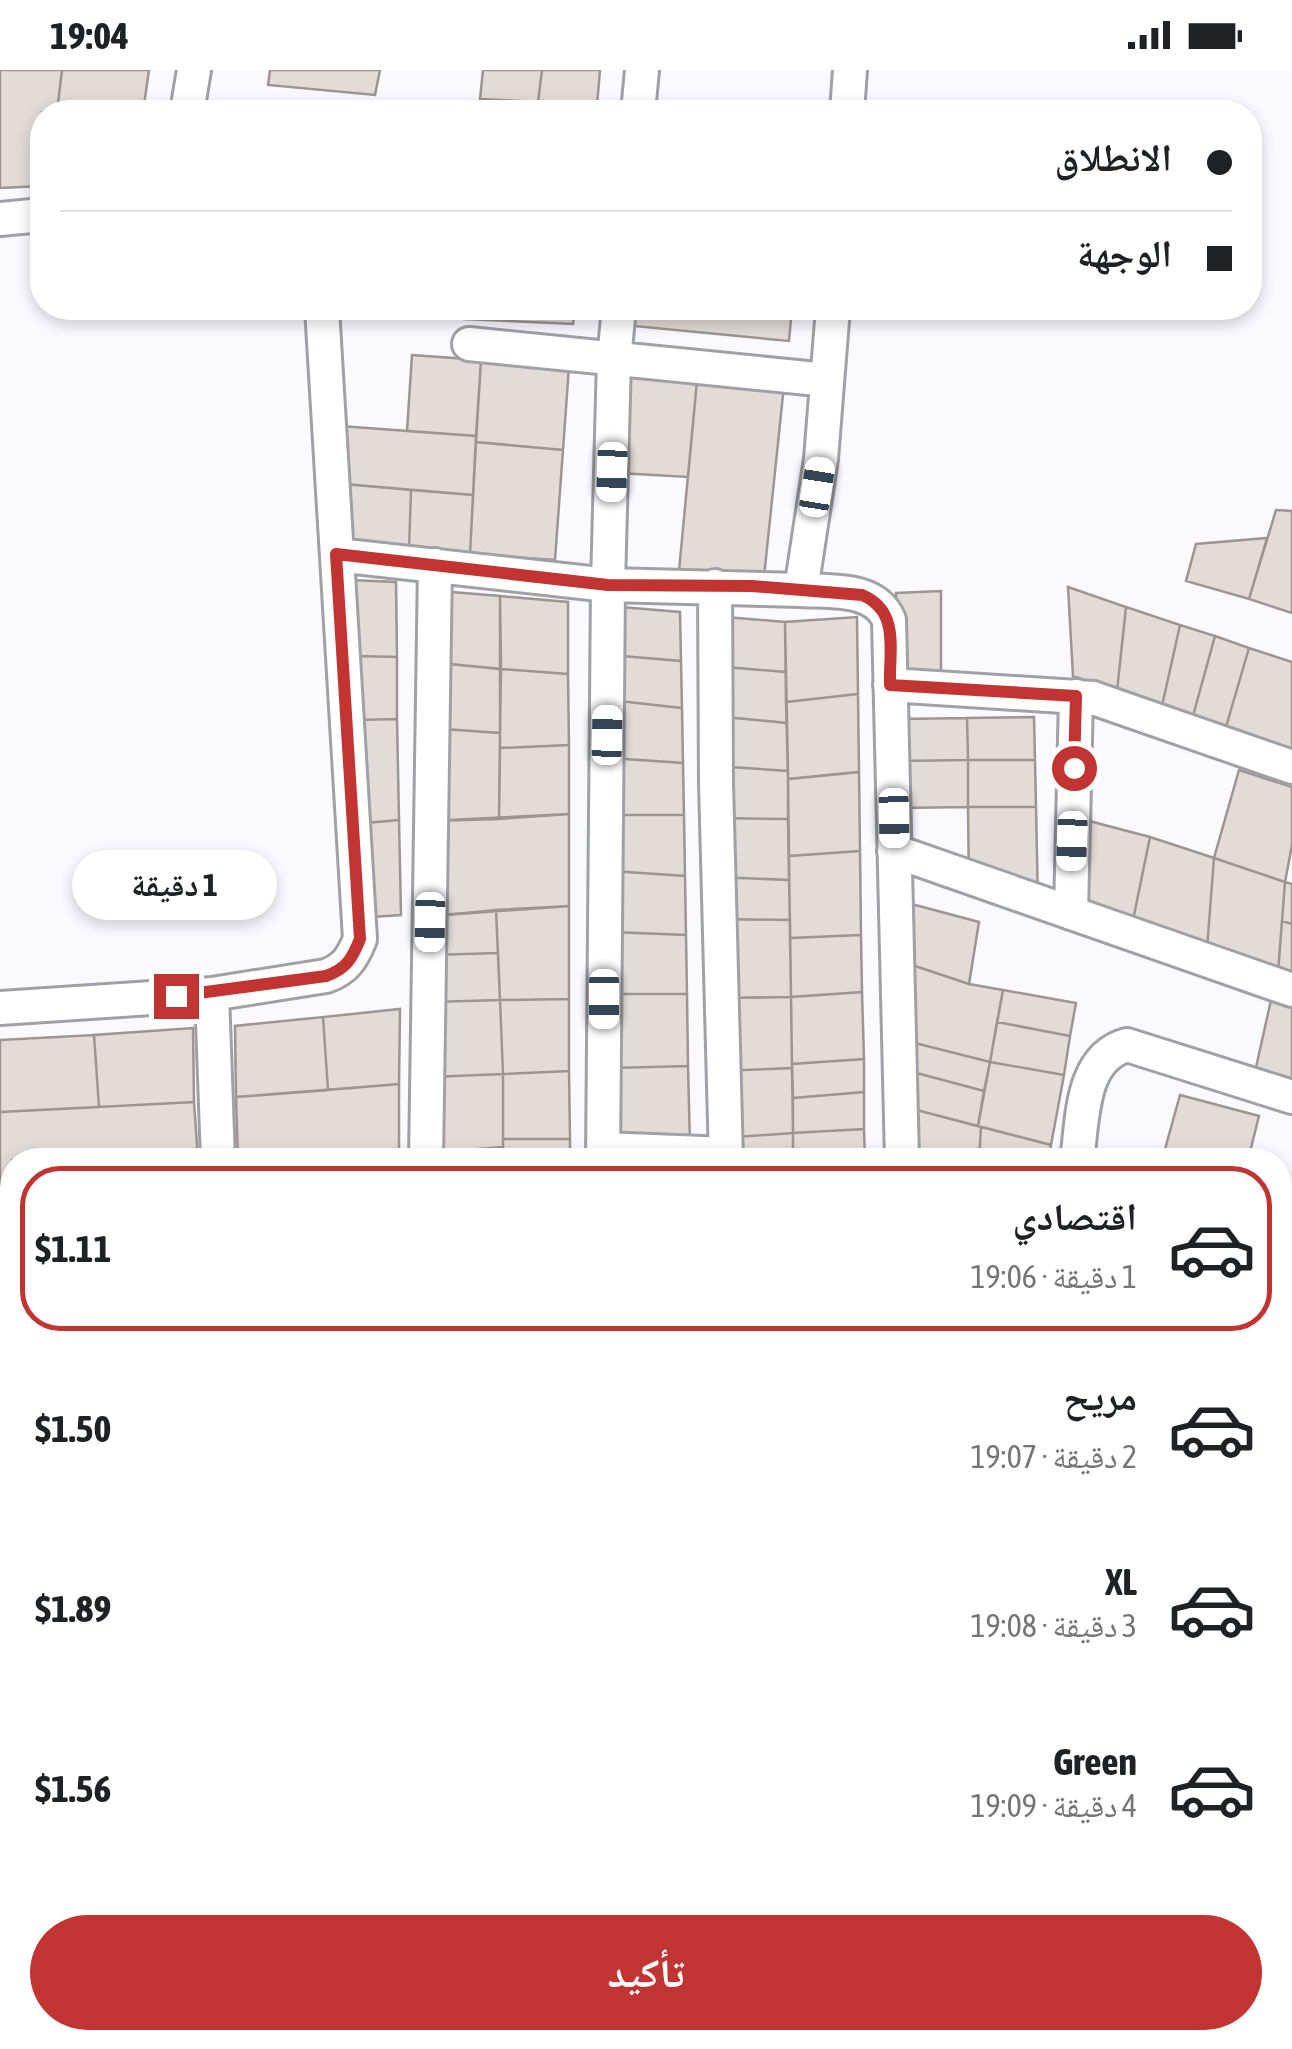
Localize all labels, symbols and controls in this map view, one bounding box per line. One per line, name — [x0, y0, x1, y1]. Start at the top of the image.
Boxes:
text: 19:04 — [50, 14, 129, 57]
text: الانطلاق — [1054, 136, 1172, 179]
text: الوجهة — [1077, 232, 1172, 275]
car — [596, 441, 628, 503]
car — [797, 455, 837, 519]
car — [591, 705, 623, 765]
route start — [1052, 746, 1097, 791]
car — [878, 788, 910, 848]
car — [1056, 810, 1088, 872]
callout: 1 دقيقة — [74, 851, 278, 921]
text: 1 دقيقة — [131, 866, 218, 903]
car — [414, 892, 446, 952]
car — [589, 969, 619, 1029]
route end — [154, 974, 199, 1019]
text: اقتصادي — [1013, 1195, 1137, 1238]
icon: car — [1167, 1204, 1257, 1294]
text: $1.11 — [35, 1227, 111, 1270]
text: 1 دقيقة · 19:06 — [970, 1258, 1137, 1295]
text: مريح — [1063, 1375, 1137, 1418]
icon: car — [1167, 1384, 1257, 1474]
text: $1.50 — [35, 1407, 111, 1450]
text: 2 دقيقة · 19:07 — [970, 1438, 1137, 1475]
text: XL — [1105, 1560, 1137, 1603]
icon: car — [1167, 1564, 1257, 1654]
text: $1.89 — [35, 1587, 111, 1630]
text: 3 دقيقة · 19:08 — [970, 1607, 1137, 1644]
text: Green — [1053, 1740, 1137, 1783]
icon: car — [1167, 1744, 1257, 1834]
text: $1.56 — [35, 1767, 111, 1810]
text: 4 دقيقة · 19:09 — [970, 1787, 1137, 1824]
button: تأكيد — [30, 1915, 1262, 2030]

